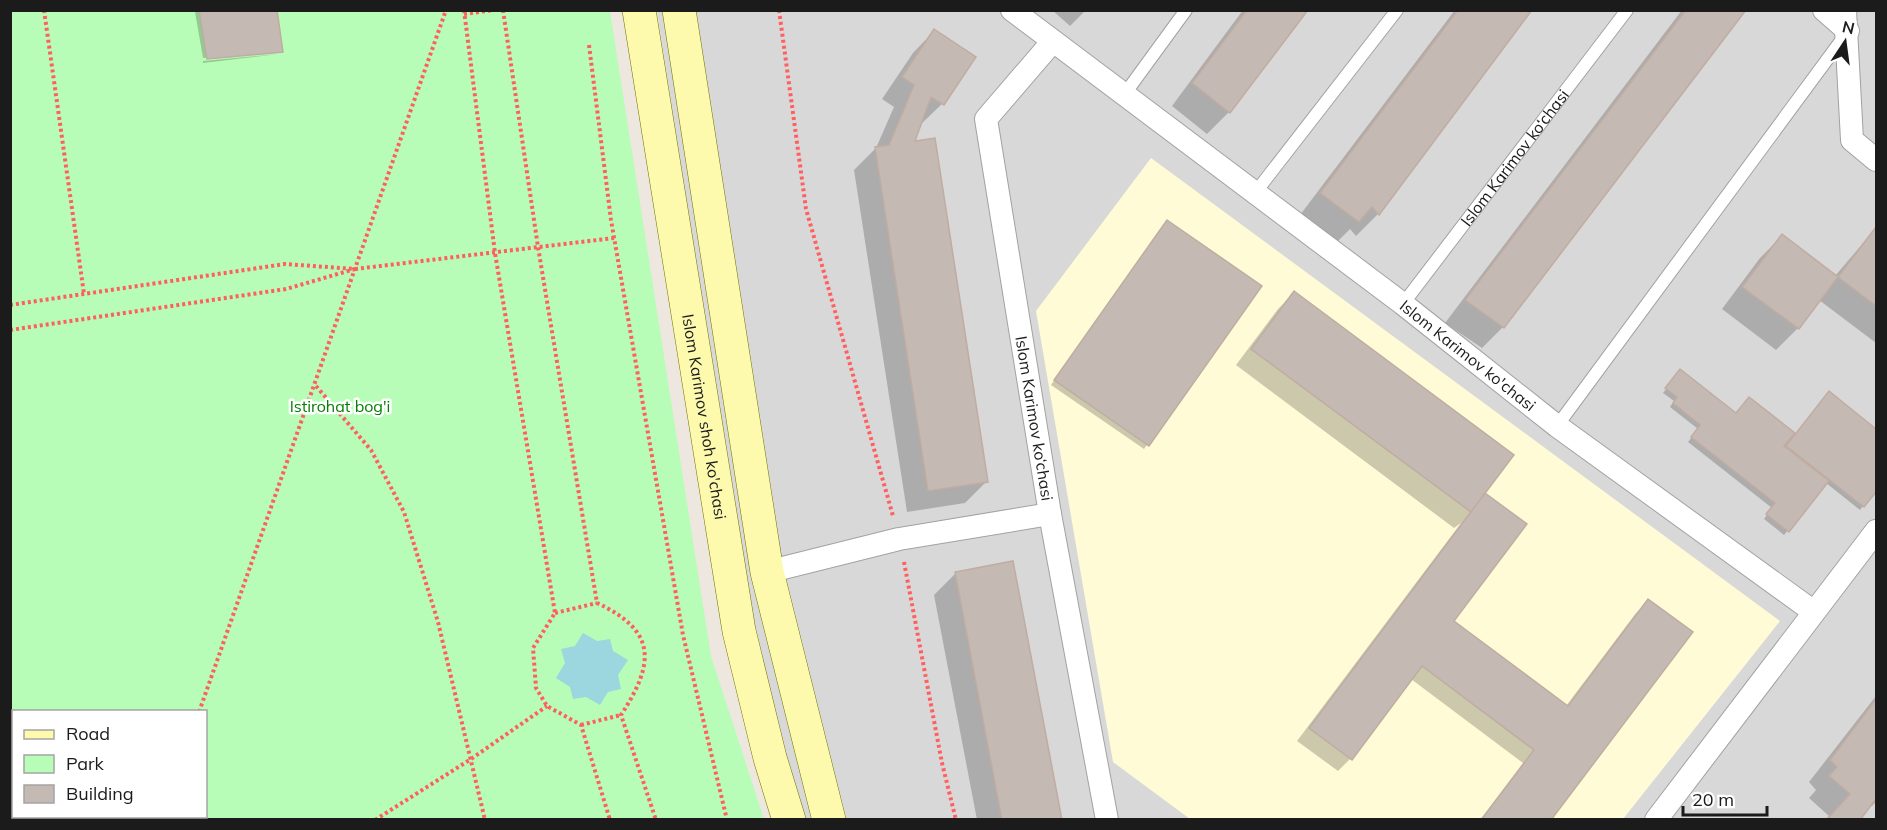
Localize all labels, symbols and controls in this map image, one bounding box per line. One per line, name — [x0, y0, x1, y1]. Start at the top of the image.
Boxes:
north arrow — [1815, 12, 1875, 72]
text: N — [1840, 16, 1857, 38]
street label: Islom Karimov ko‘chasi — [1456, 85, 1573, 230]
street label: Islom Karimov ko'chasi — [1396, 295, 1540, 415]
street label: Islom Karimov shoh ko'chasi — [678, 313, 731, 521]
street label: Islom Karimov ko‘chasi — [1011, 334, 1058, 502]
park label: Istirohat bog'i — [290, 396, 390, 416]
legend — [12, 710, 207, 818]
text: Road — [66, 722, 110, 745]
text: Park — [66, 752, 105, 775]
scale bar — [1683, 779, 1767, 817]
text: Building — [66, 782, 134, 805]
text: 20 m — [1692, 788, 1734, 811]

